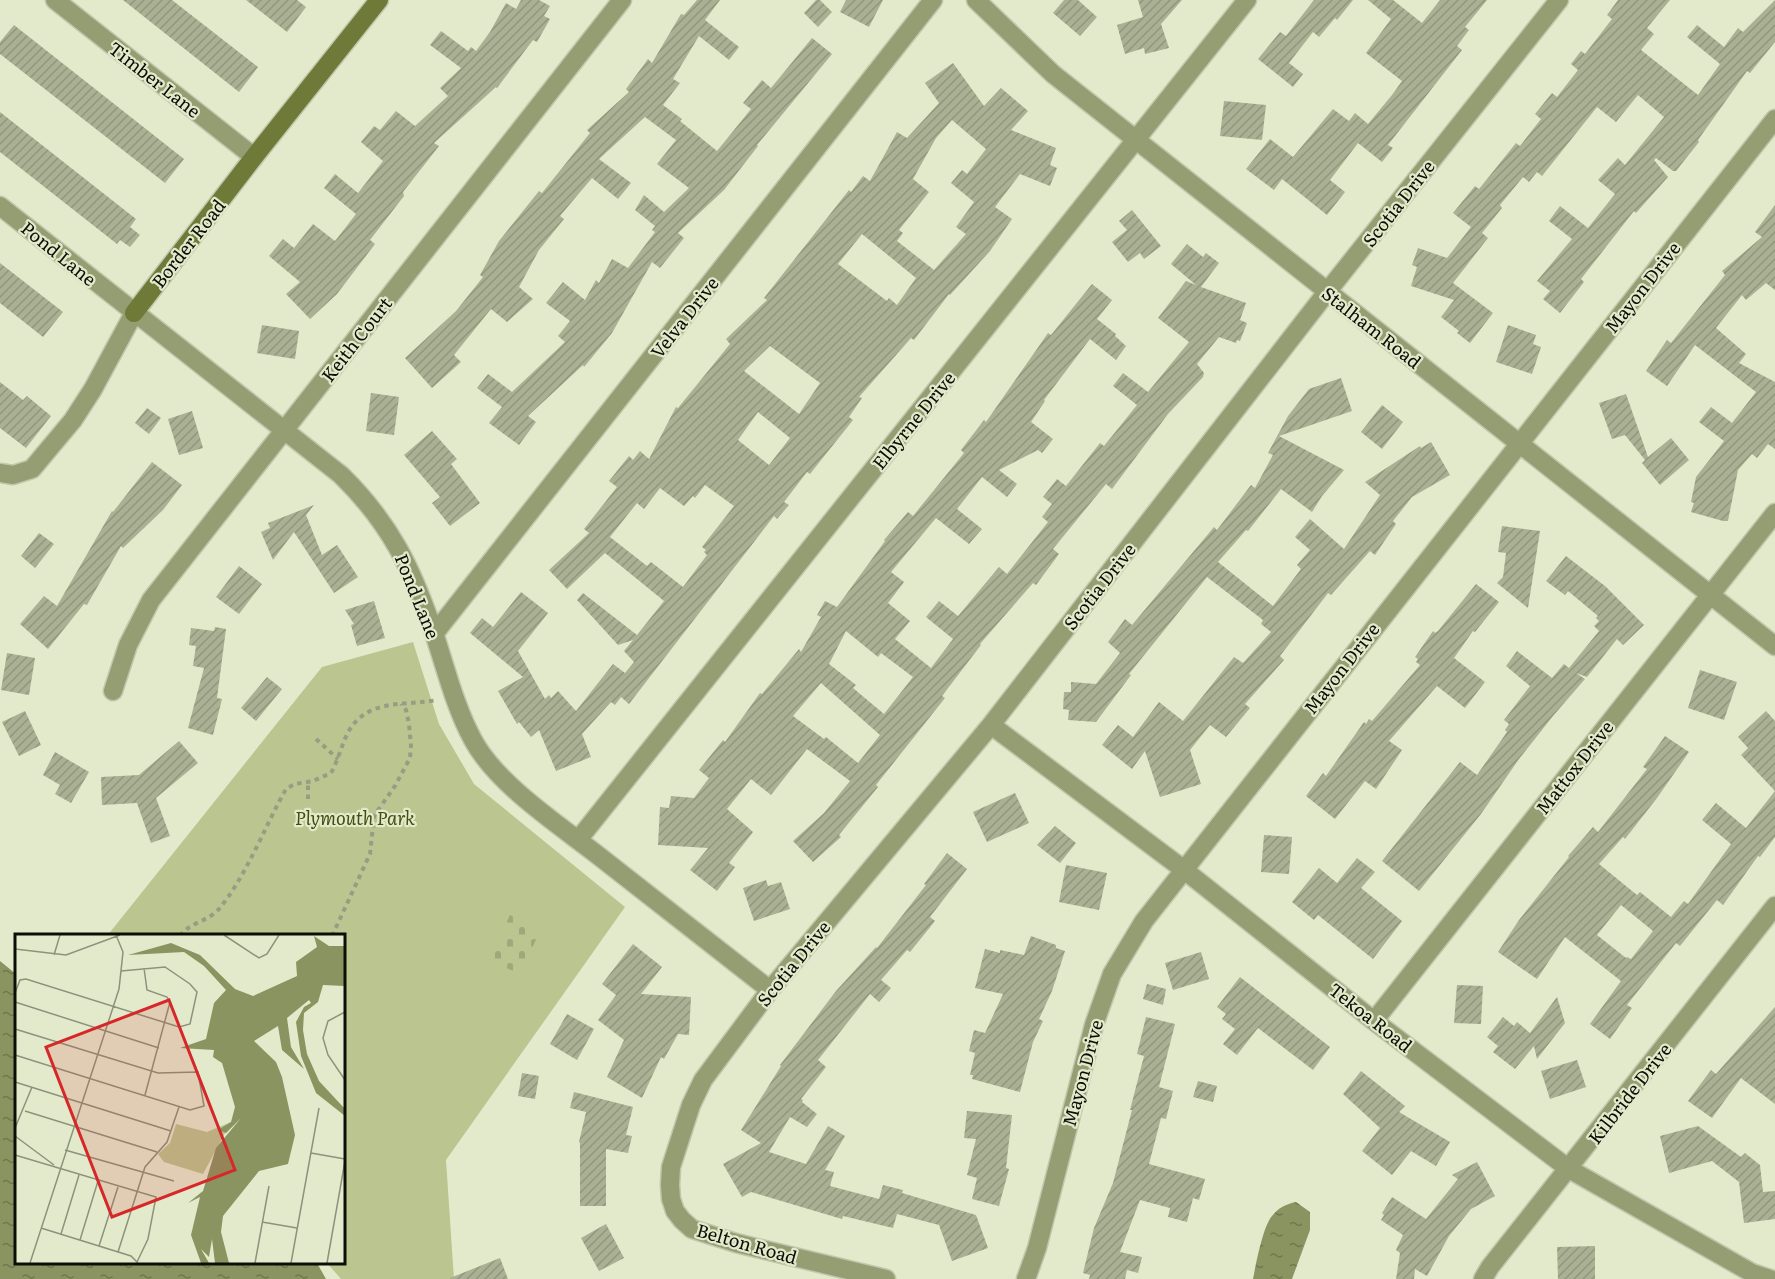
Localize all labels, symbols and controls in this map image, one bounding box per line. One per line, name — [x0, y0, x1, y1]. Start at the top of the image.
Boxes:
street label: Timber Lane — [103, 34, 207, 124]
street label: Scotia Drive — [1355, 154, 1441, 252]
street label: Border Road — [145, 193, 231, 293]
street label: Pond Lane — [16, 214, 102, 292]
street label: Mayon Drive — [1598, 236, 1686, 338]
street label: Velva Drive — [644, 270, 724, 364]
street label: Stalham Road — [1317, 280, 1427, 374]
street label: Keith Court — [314, 290, 398, 387]
street label: Elbyrne Drive — [865, 365, 961, 475]
street label: Scotia Drive — [1056, 537, 1142, 635]
street label: Pond Lane — [389, 549, 447, 643]
street label: Mayon Drive — [1297, 617, 1385, 719]
street label: Mattox Drive — [1529, 714, 1619, 820]
park label: Plymouth Park — [295, 804, 415, 831]
street label: Scotia Drive — [750, 914, 836, 1012]
inset map — [15, 934, 345, 1264]
street label: Tekoa Road — [1324, 976, 1418, 1058]
street label: Mayon Drive — [1055, 1017, 1109, 1129]
street label: Kilbride Drive — [1581, 1037, 1677, 1149]
street label: Belton Road — [694, 1216, 800, 1270]

